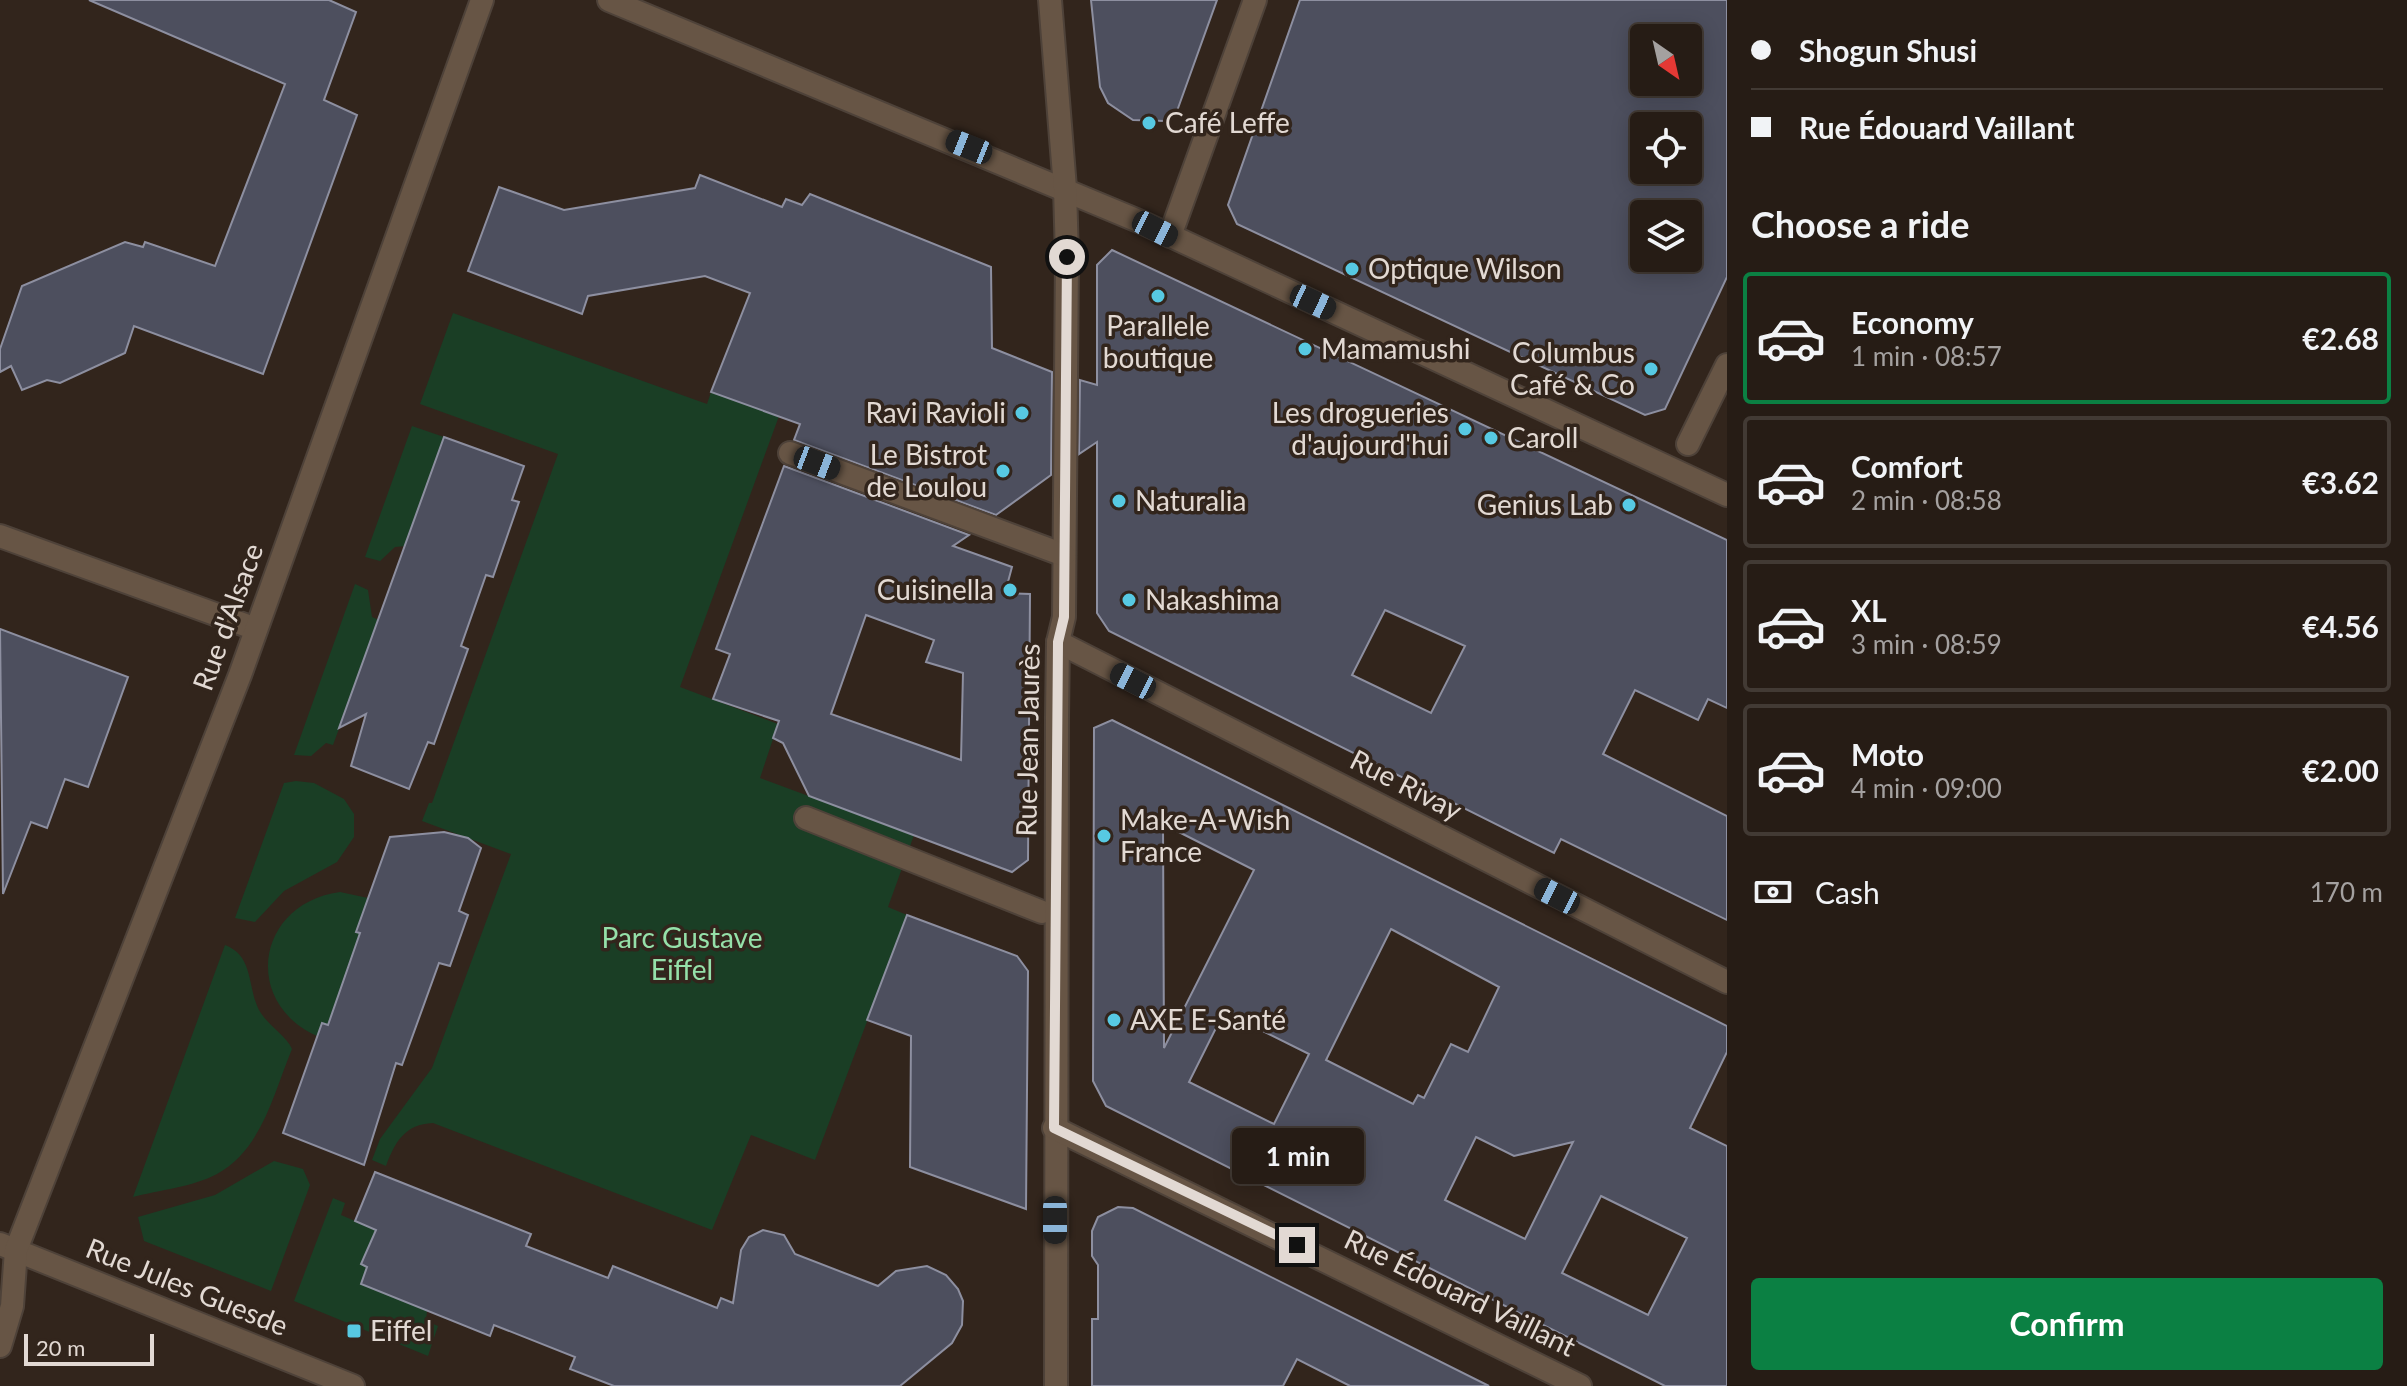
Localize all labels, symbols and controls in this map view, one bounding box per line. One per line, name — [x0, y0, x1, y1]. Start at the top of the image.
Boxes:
north arrow — [1630, 24, 1702, 96]
map controls — [1630, 24, 1702, 272]
text: Shogun Shusi — [1799, 32, 1977, 68]
place label: Café Leffe — [1165, 105, 1290, 139]
text: Rue Édouard Vaillant — [1799, 109, 2074, 145]
button: locate — [1630, 112, 1702, 184]
marker: Café Leffe — [1140, 114, 1158, 132]
car — [942, 127, 996, 167]
button: layers — [1630, 200, 1702, 272]
text: Choose a ride — [1751, 202, 1970, 246]
car — [1128, 207, 1182, 251]
route start — [1049, 239, 1085, 275]
place label: Optique Wilson — [1368, 251, 1562, 285]
marker: Optique Wilson — [1343, 260, 1361, 278]
car — [1286, 281, 1340, 323]
marker: Parallele boutique — [1149, 287, 1167, 305]
icon: car — [1755, 302, 1827, 374]
text: Economy — [1851, 304, 1974, 340]
place label: Parallele boutique — [1103, 308, 1213, 374]
text: €2.68 — [2302, 320, 2379, 356]
place label: Mamamushi — [1321, 331, 1471, 365]
place label: Columbus Café & Co — [1510, 335, 1635, 401]
marker: Mamamushi — [1296, 340, 1314, 358]
text: 1 min · 08:57 — [1851, 340, 2002, 372]
marker: Columbus Café & Co — [1642, 360, 1660, 378]
place label: Ravi Ravioli — [865, 395, 1006, 429]
place label: Les drogueries d'aujourd'hui — [1272, 395, 1449, 461]
marker: Ravi Ravioli — [1013, 404, 1031, 422]
marker: Les drogueries d'aujourd'hui — [1456, 420, 1474, 438]
place label: Caroll — [1507, 420, 1578, 454]
marker: Caroll — [1482, 429, 1500, 447]
place label: Le Bistrot de Loulou — [866, 437, 987, 503]
car — [790, 443, 844, 483]
icon: car — [1755, 446, 1827, 518]
text: Comfort — [1851, 448, 1963, 484]
marker: Le Bistrot de Loulou — [994, 462, 1012, 480]
text: €3.62 — [2302, 464, 2379, 500]
place label: Naturalia — [1135, 483, 1246, 517]
text: 2 min · 08:58 — [1851, 484, 2002, 516]
place label: Genius Lab — [1477, 487, 1613, 521]
marker: Naturalia — [1110, 492, 1128, 510]
marker: Genius Lab — [1620, 496, 1638, 514]
street label: Rue d'Alsace — [185, 539, 269, 695]
place label: Cuisinella — [877, 572, 994, 606]
marker: Cuisinella — [1001, 581, 1019, 599]
place label: Nakashima — [1145, 582, 1279, 616]
icon: car — [1755, 590, 1827, 662]
marker: Nakashima — [1120, 591, 1138, 609]
text: XL — [1851, 592, 1887, 628]
text: €4.56 — [2302, 608, 2379, 644]
text: 3 min · 08:59 — [1851, 628, 2002, 660]
street label: Rue Jean Jaurès — [1008, 643, 1046, 837]
car — [1106, 659, 1160, 703]
icon: car — [1755, 734, 1827, 806]
text: Moto — [1851, 736, 1924, 772]
street label: Rue Rivay — [1345, 742, 1468, 827]
text: €2.00 — [2302, 752, 2379, 788]
text: 4 min · 09:00 — [1851, 772, 2002, 804]
place label: Make-A-Wish France — [1120, 802, 1290, 868]
marker: Make-A-Wish France — [1095, 827, 1113, 845]
icon: cash — [1751, 870, 1795, 914]
car — [1530, 874, 1584, 918]
text: Cash — [1815, 874, 1880, 910]
text: 170 m — [2310, 876, 2383, 908]
park label: Parc Gustave Eiffel — [602, 920, 762, 986]
place label: AXE E-Santé — [1130, 1002, 1286, 1036]
marker: AXE E-Santé — [1105, 1011, 1123, 1029]
callout: 1 min — [1231, 1129, 1363, 1185]
text: 1 min — [1266, 1140, 1330, 1172]
car — [1043, 1196, 1067, 1244]
street label: Rue Édouard Vaillant — [1339, 1221, 1582, 1363]
route end — [1279, 1227, 1315, 1263]
street label: Rue Jules Guesde — [81, 1230, 293, 1342]
button: Confirm — [1751, 1278, 2383, 1370]
place label: Eiffel — [370, 1313, 432, 1347]
marker: Eiffel — [345, 1322, 363, 1340]
scale bar — [24, 1330, 154, 1366]
text: 20 m — [36, 1334, 85, 1361]

